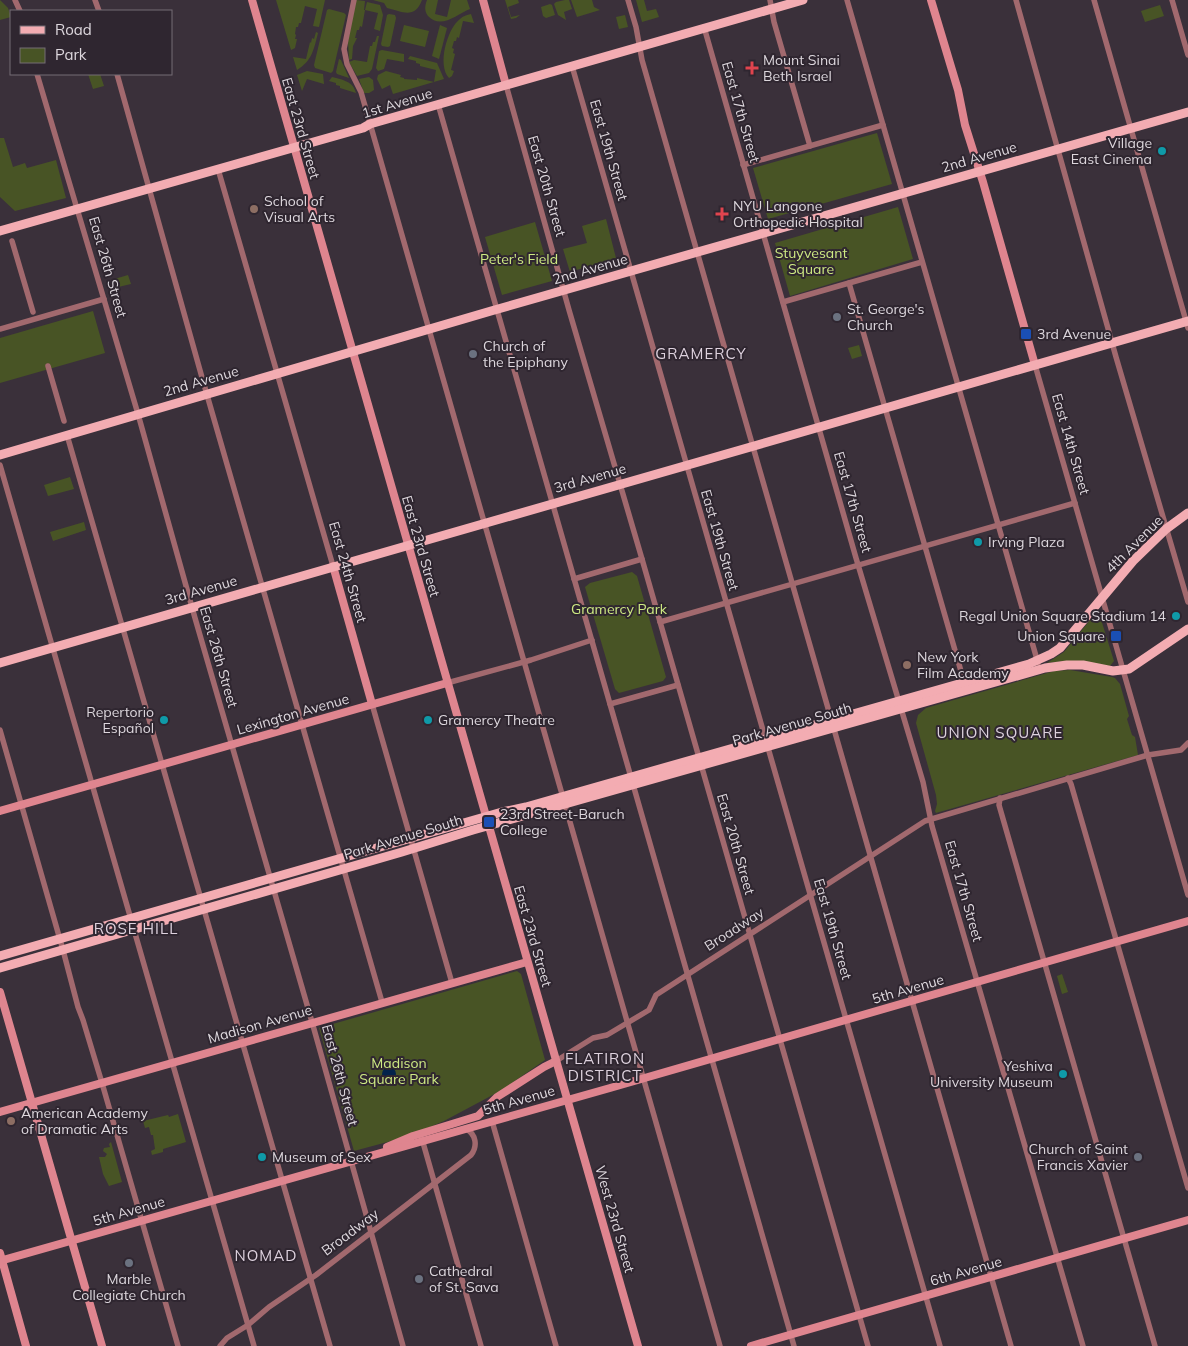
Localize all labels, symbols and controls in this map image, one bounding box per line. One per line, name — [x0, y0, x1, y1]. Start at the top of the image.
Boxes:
legend — [10, 10, 172, 75]
text: Road — [55, 20, 92, 39]
text: Park — [55, 45, 87, 64]
place label: Mount Sinai Beth Israel — [763, 51, 840, 85]
street label: East 17th Street — [718, 59, 764, 165]
marker: Mount Sinai Beth Israel — [745, 61, 759, 75]
street label: East 23rd Street — [278, 75, 324, 181]
street label: 1st Avenue — [360, 84, 434, 122]
street label: East 19th Street — [586, 97, 632, 203]
street label: East 20th Street — [524, 133, 570, 239]
place label: Village East Cinema — [1071, 134, 1152, 168]
street label: 2nd Avenue — [939, 138, 1019, 176]
marker: Village East Cinema — [1156, 145, 1168, 157]
place label: School of Visual Arts — [264, 192, 335, 226]
place label: NYU Langone Orthopedic Hospital — [733, 197, 863, 231]
marker: School of Visual Arts — [248, 203, 260, 215]
marker: NYU Langone Orthopedic Hospital — [715, 207, 729, 221]
street label: East 26th Street — [85, 214, 131, 320]
park label: Stuyvesant Square — [775, 244, 847, 278]
park label: Peter's Field — [480, 250, 558, 268]
street label: 2nd Avenue — [550, 250, 630, 288]
place label: St. George's Church — [847, 300, 925, 334]
marker: St. George's Church — [831, 311, 843, 323]
place label: 3rd Avenue — [1037, 325, 1111, 343]
marker: 3rd Avenue — [1019, 327, 1033, 341]
place label: Church of the Epiphany — [483, 337, 568, 371]
district label: GRAMERCY — [655, 344, 747, 363]
marker: Church of the Epiphany — [467, 348, 479, 360]
street label: 2nd Avenue — [161, 362, 241, 400]
street label: East 14th Street — [1048, 391, 1094, 497]
street label: East 17th Street — [830, 449, 876, 555]
street label: 3rd Avenue — [552, 459, 628, 497]
street label: East 19th Street — [697, 487, 743, 593]
street label: East 23rd Street — [398, 493, 444, 599]
street label: 4th Avenue — [1101, 511, 1167, 577]
street label: East 24th Street — [325, 519, 371, 625]
place label: Irving Plaza — [988, 533, 1065, 551]
marker: Irving Plaza — [972, 536, 984, 548]
street label: 3rd Avenue — [163, 571, 239, 609]
park label: Gramercy Park — [571, 600, 668, 618]
street label: East 26th Street — [196, 604, 242, 710]
place label: Regal Union Square Stadium 14 — [959, 607, 1167, 625]
marker: Regal Union Square Stadium 14 — [1170, 610, 1182, 622]
place label: Union Square — [1017, 627, 1105, 645]
marker: Union Square — [1109, 629, 1123, 643]
place label: New York Film Academy — [917, 648, 1009, 682]
marker: New York Film Academy — [901, 659, 913, 671]
street label: Lexington Avenue — [235, 689, 351, 739]
street label: Park Avenue South — [730, 698, 854, 750]
place label: Repertorio Español — [86, 703, 154, 737]
place label: Gramercy Theatre — [438, 711, 555, 729]
marker: Repertorio Español — [158, 714, 170, 726]
marker: Gramercy Theatre — [422, 714, 434, 726]
district label: UNION SQUARE — [937, 723, 1063, 742]
street label: East 20th Street — [713, 791, 759, 897]
place label: 23rd Street-Baruch College — [500, 805, 625, 839]
street label: Park Avenue South — [341, 810, 465, 864]
marker: 23rd Street-Baruch College — [482, 815, 496, 829]
street label: East 17th Street — [941, 838, 987, 944]
street label: East 19th Street — [810, 876, 856, 982]
street label: East 23rd Street — [510, 883, 556, 989]
street label: Broadway — [701, 903, 768, 955]
district label: ROSE HILL — [94, 919, 178, 938]
street label: 5th Avenue — [870, 970, 946, 1008]
street label: Madison Avenue — [206, 1001, 314, 1047]
street label: East 26th Street — [318, 1022, 362, 1128]
district label: FLATIRON DISTRICT — [565, 1049, 645, 1085]
park label: Madison Square Park — [359, 1054, 439, 1088]
place label: Yeshiva University Museum — [930, 1057, 1053, 1091]
marker: Yeshiva University Museum — [1057, 1068, 1069, 1080]
street label: 5th Avenue — [481, 1081, 557, 1119]
place label: American Academy of Dramatic Arts — [21, 1104, 148, 1138]
marker: American Academy of Dramatic Arts — [5, 1115, 17, 1127]
place label: Church of Saint Francis Xavier — [1028, 1140, 1129, 1174]
place label: Museum of Sex — [272, 1148, 371, 1166]
marker: Museum of Sex — [256, 1151, 268, 1163]
marker: Church of Saint Francis Xavier — [1132, 1151, 1144, 1163]
street label: West 23rd Street — [591, 1163, 639, 1275]
street label: 5th Avenue — [91, 1192, 167, 1230]
street label: Broadway — [318, 1204, 383, 1259]
district label: NOMAD — [235, 1246, 297, 1265]
street label: 6th Avenue — [928, 1252, 1004, 1290]
marker: Marble Collegiate Church — [123, 1257, 135, 1269]
place label: Cathedral of St. Sava — [429, 1262, 499, 1296]
place label: Marble Collegiate Church — [72, 1270, 186, 1304]
marker: Cathedral of St. Sava — [413, 1273, 425, 1285]

